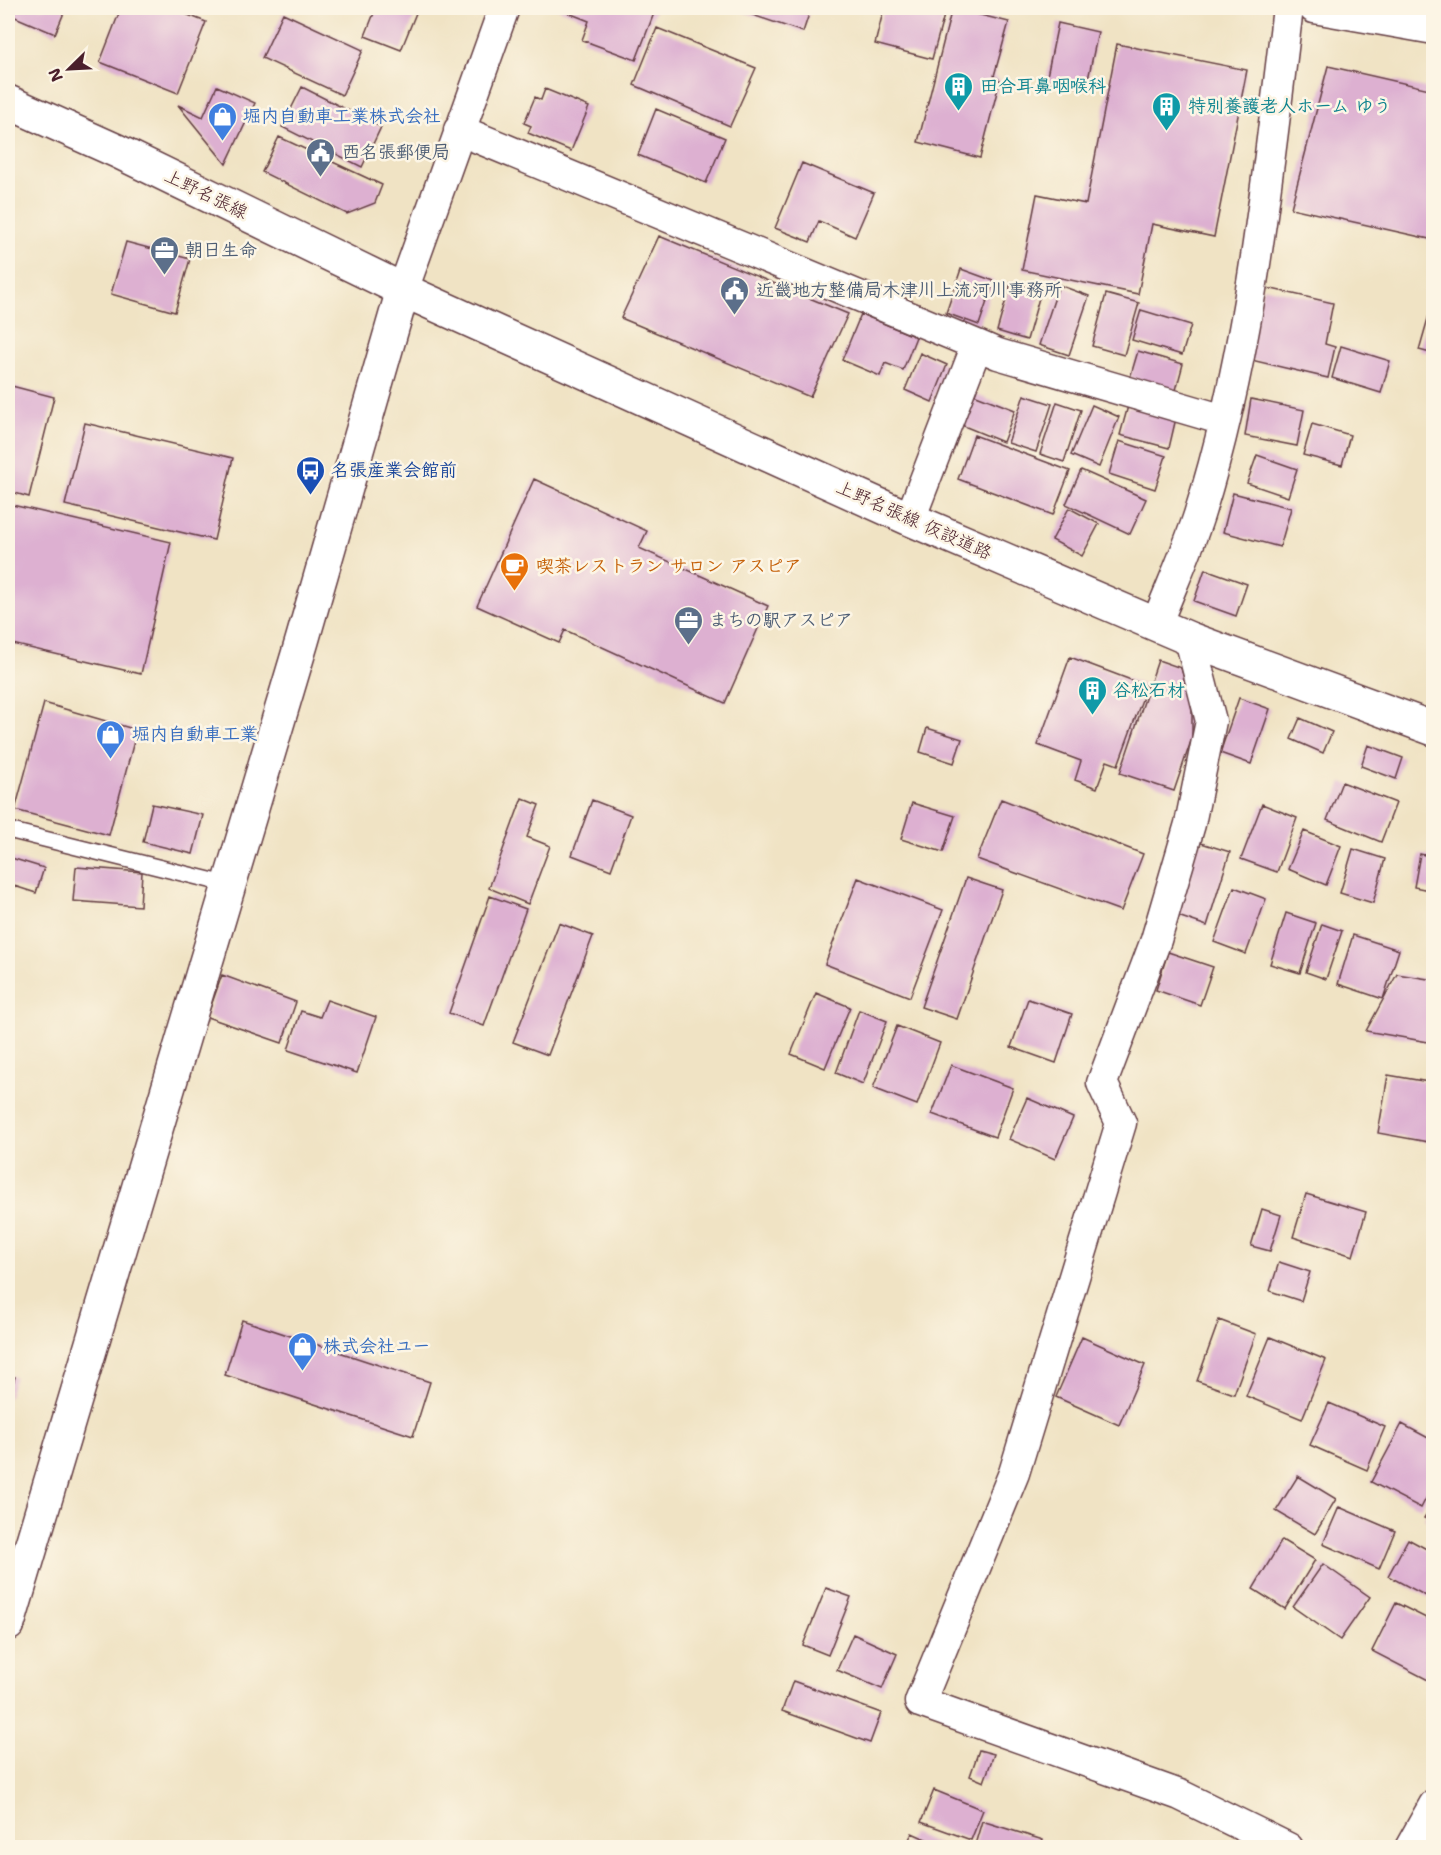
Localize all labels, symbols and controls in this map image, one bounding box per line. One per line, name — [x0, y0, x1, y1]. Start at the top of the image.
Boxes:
north arrow — [39, 39, 99, 99]
text: N — [44, 65, 68, 85]
building icon: 田合耳鼻咽喉科 — [943, 70, 975, 112]
place label: 田合耳鼻咽喉科 — [980, 74, 1106, 98]
building icon: 特別養護老人ホーム ゆう — [1151, 90, 1183, 132]
place label: 特別養護老人ホーム ゆう — [1188, 94, 1391, 118]
shop icon: 堀内自動車工業株式会社 — [206, 100, 238, 142]
place label: 堀内自動車工業株式会社 — [243, 104, 441, 128]
public building icon: 西名張郵便局 — [305, 136, 337, 178]
place label: 西名張郵便局 — [342, 140, 450, 164]
street label: 上野名張線 — [160, 163, 252, 225]
office icon: 朝日生命 — [148, 234, 180, 276]
place label: 朝日生命 — [185, 238, 257, 262]
public building icon: 近畿地方整備局木津川上流河川事務所 — [719, 274, 751, 316]
place label: 近畿地方整備局木津川上流河川事務所 — [756, 278, 1062, 302]
bus stop icon: 名張産業会館前 — [294, 454, 326, 496]
place label: 名張産業会館前 — [331, 458, 457, 482]
street label: 上野名張線 仮設道路 — [832, 475, 996, 565]
cafe icon: 喫茶レストラン サロン アスピア — [499, 550, 531, 592]
place label: 喫茶レストラン サロン アスピア — [536, 554, 802, 578]
office icon: まちの駅アスピア — [672, 604, 704, 646]
place label: まちの駅アスピア — [709, 608, 853, 632]
building icon: 谷松石材 — [1076, 674, 1108, 716]
place label: 谷松石材 — [1113, 678, 1185, 702]
shop icon: 堀内自動車工業 — [95, 718, 127, 760]
place label: 堀内自動車工業 — [132, 722, 258, 746]
shop icon: 株式会社ユー — [286, 1330, 318, 1372]
place label: 株式会社ユー — [323, 1334, 430, 1358]

